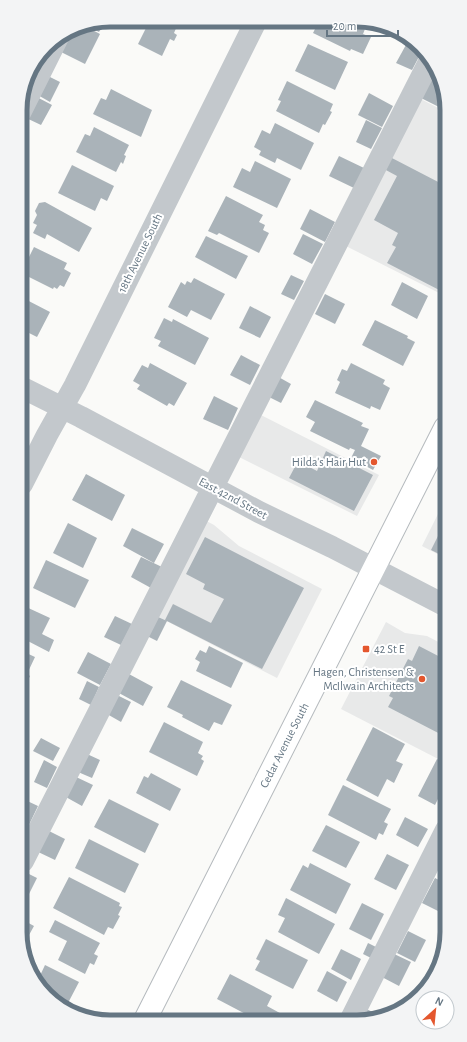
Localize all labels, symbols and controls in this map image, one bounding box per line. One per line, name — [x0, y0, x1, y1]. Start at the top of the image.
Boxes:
scale bar — [327, 12, 398, 38]
text: 20 m — [333, 20, 356, 32]
street label: 18th Avenue South — [116, 212, 164, 294]
place label: Hilda's Hair Hut — [292, 456, 366, 468]
marker: Hilda's Hair Hut — [369, 457, 379, 467]
street label: East 42nd Street — [197, 475, 269, 521]
place label: 42 St E — [374, 643, 405, 655]
marker: 42 St E — [361, 644, 371, 654]
place label: Hagen, Christensen & McIlwain Architects — [313, 666, 415, 692]
marker: Hagen, Christensen & McIlwain Architects — [417, 674, 427, 684]
street label: Cedar Avenue South — [258, 701, 311, 790]
north arrow — [415, 990, 455, 1030]
text: N — [433, 995, 445, 1008]

